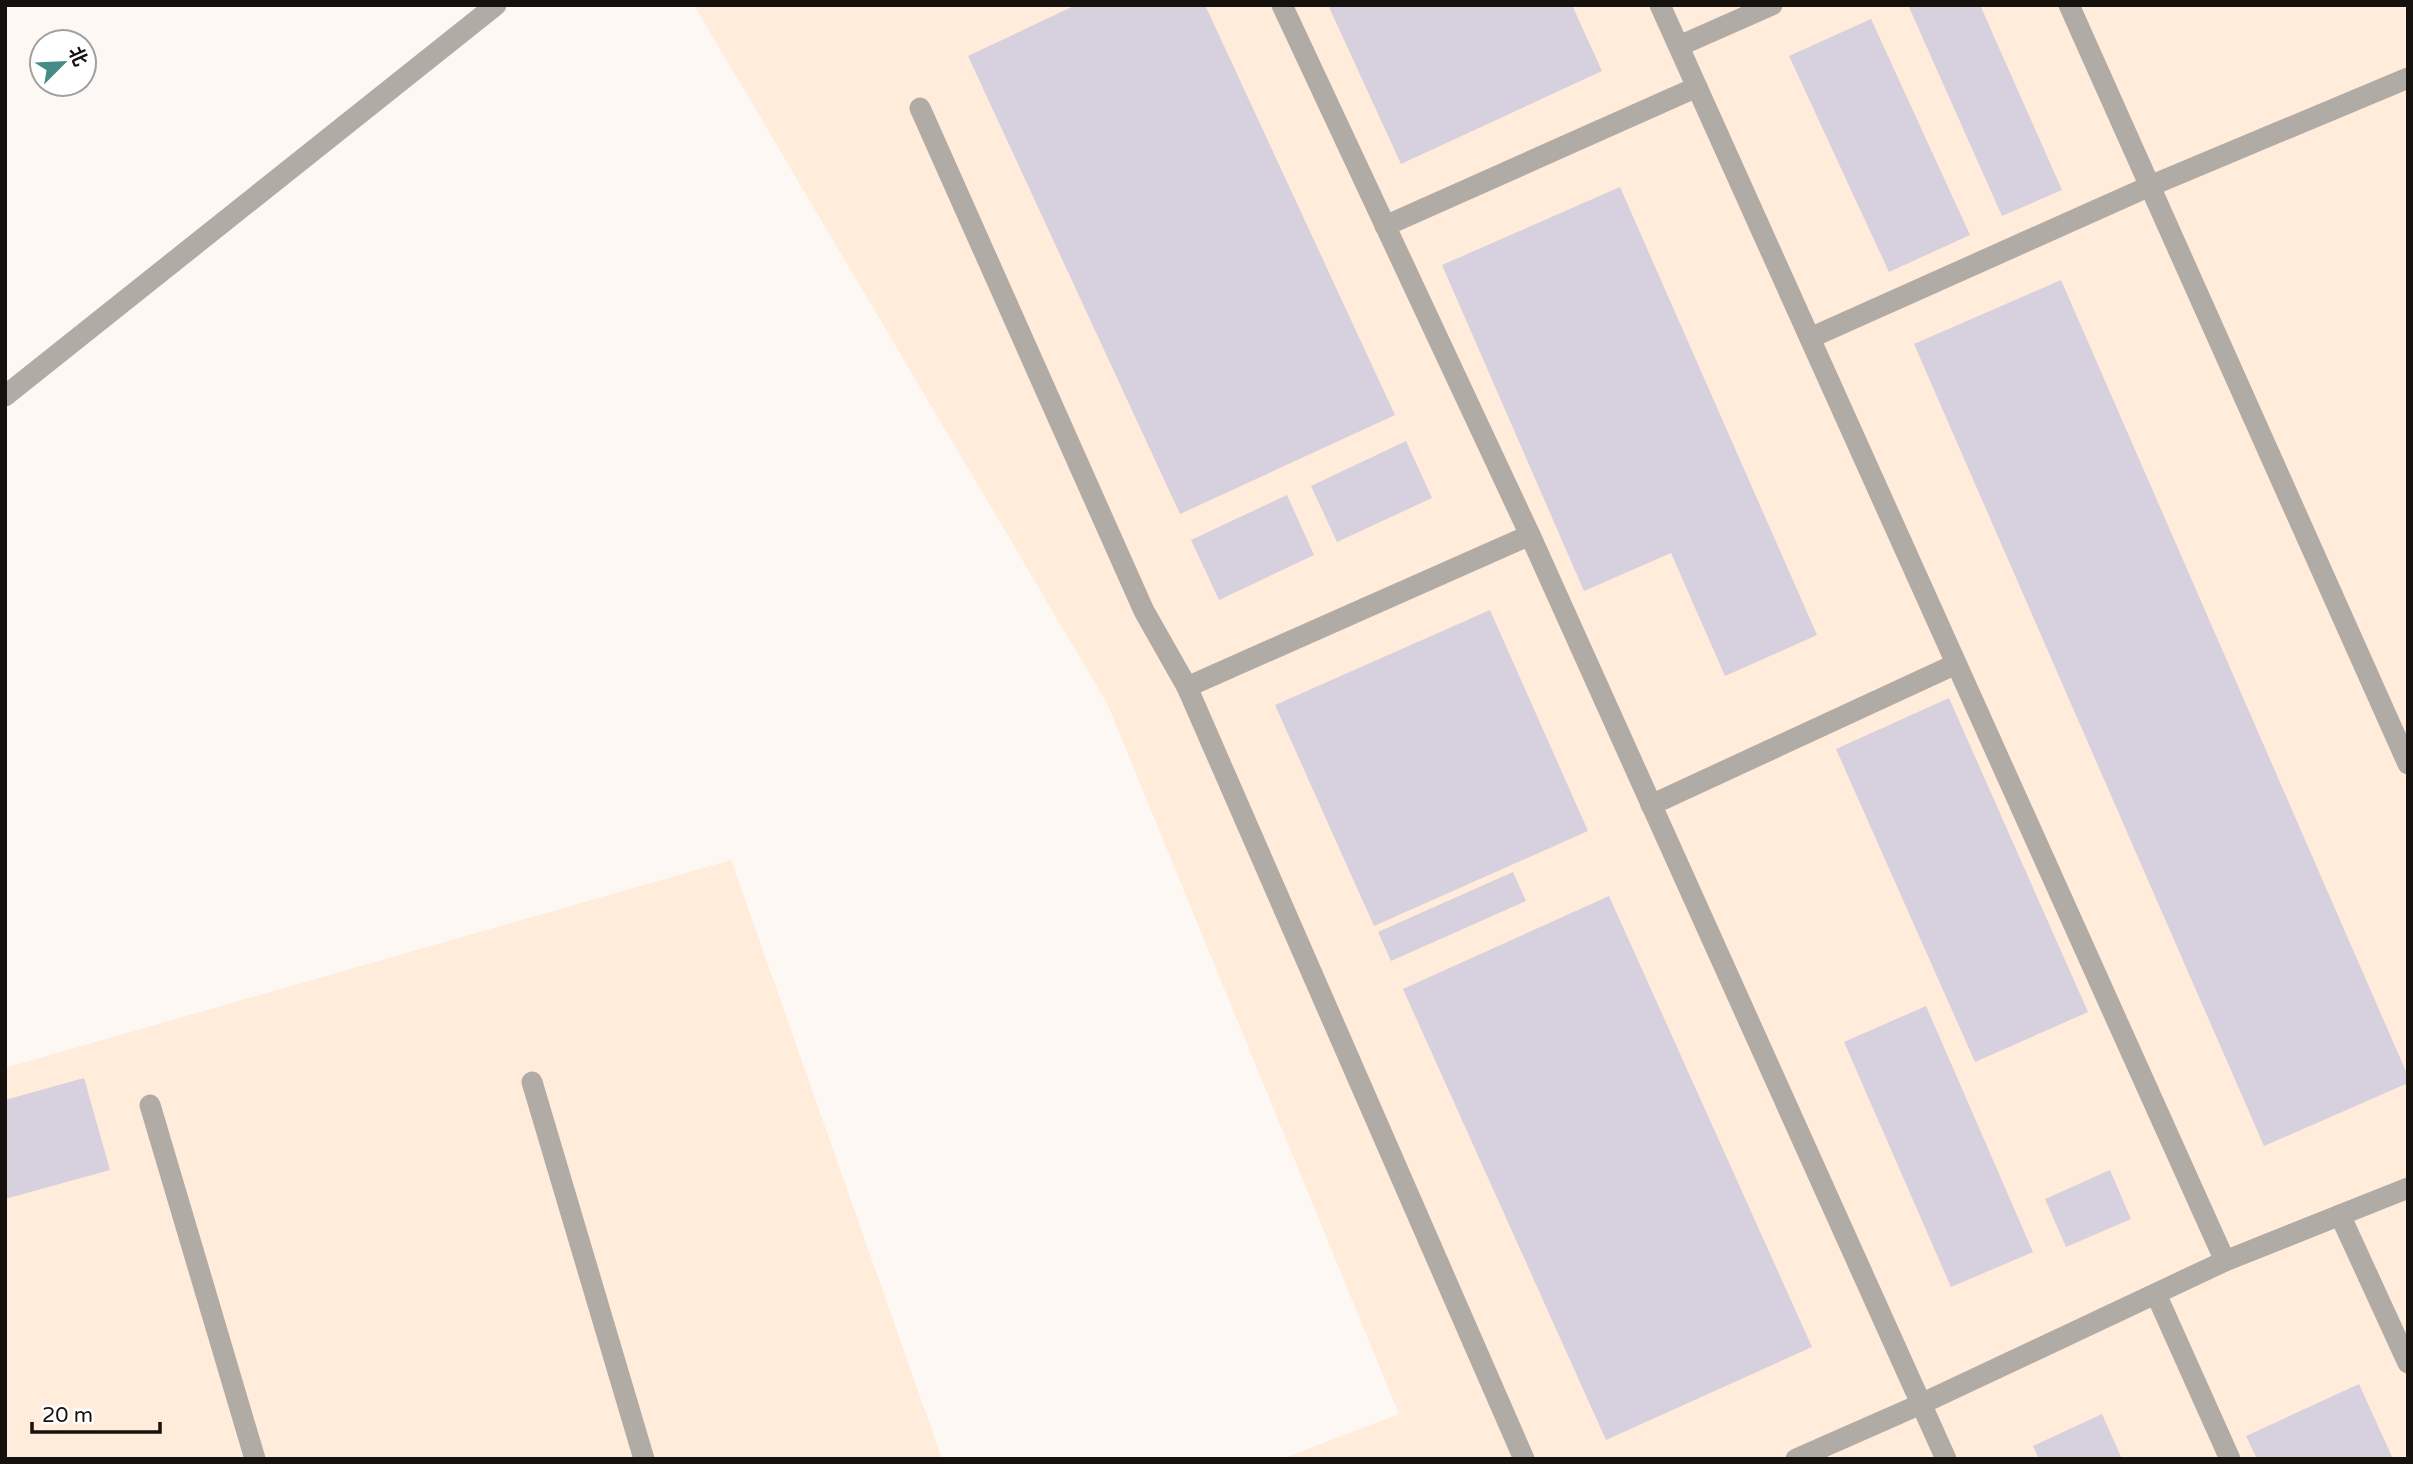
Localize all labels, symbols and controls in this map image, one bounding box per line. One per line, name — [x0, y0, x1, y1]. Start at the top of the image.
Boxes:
north arrow — [28, 28, 98, 98]
text: 北 — [64, 43, 92, 70]
scale bar — [32, 1390, 159, 1434]
text: 20 m — [42, 1403, 93, 1428]

